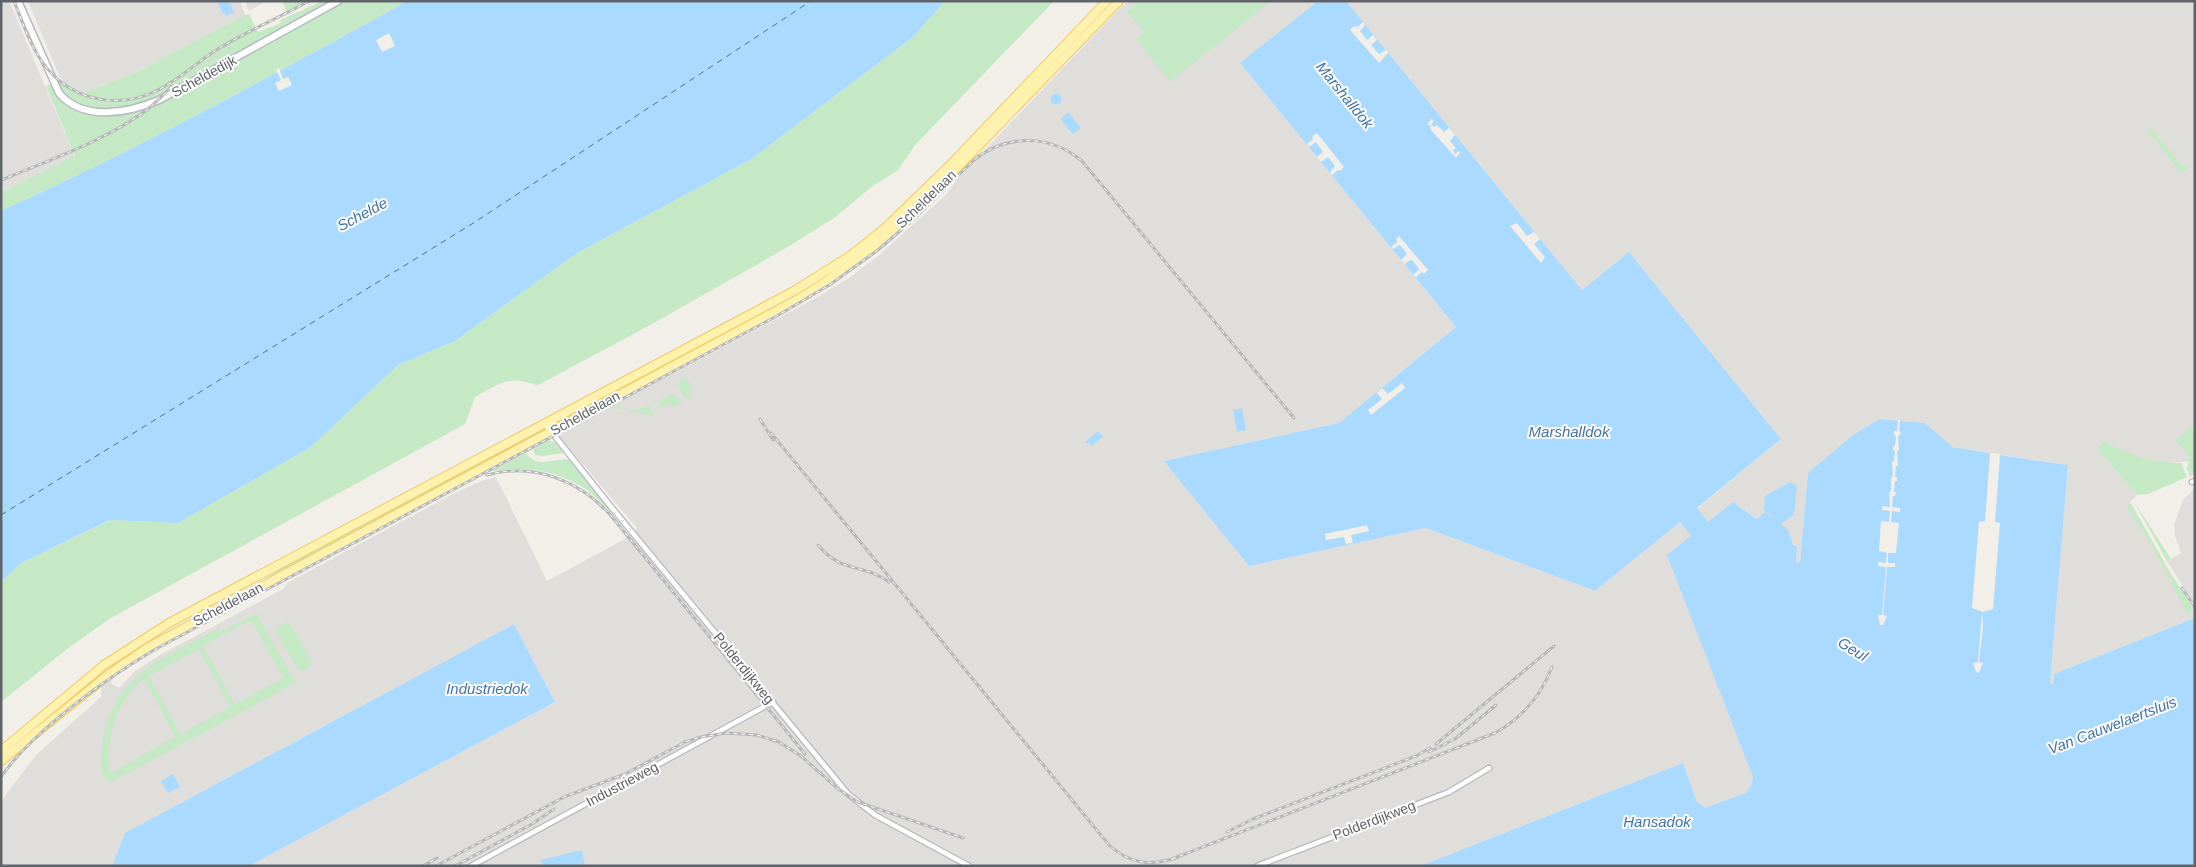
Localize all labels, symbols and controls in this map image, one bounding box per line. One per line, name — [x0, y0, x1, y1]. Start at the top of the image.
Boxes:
street label: Scheldedijk — [169, 51, 240, 100]
water label: Marshalldok — [1313, 58, 1378, 133]
street label: Scheldelaan — [893, 166, 959, 232]
water label: Schelde — [334, 194, 390, 234]
street label: Scheldelaan — [547, 387, 623, 439]
water label: Marshalldok — [1529, 423, 1611, 440]
street label: Scheldelaan — [190, 579, 266, 629]
street label: Polderdijkweg — [710, 629, 778, 707]
water label: Geul — [1835, 633, 1872, 665]
water label: Industriedok — [446, 680, 529, 697]
water label: Van Cauwelaertsluis — [2045, 692, 2179, 757]
street label: Industrieweg — [583, 758, 661, 810]
street label: Polderdijkweg — [1330, 797, 1418, 843]
water label: Hansadok — [1623, 813, 1692, 830]

